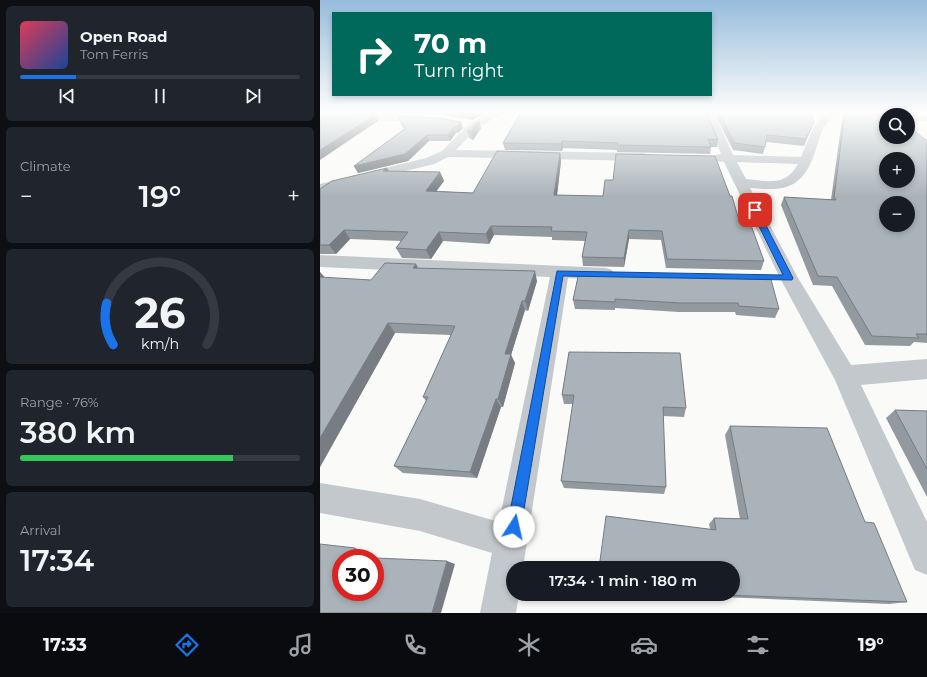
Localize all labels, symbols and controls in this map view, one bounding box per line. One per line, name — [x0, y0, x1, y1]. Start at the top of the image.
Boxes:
text: 70 m — [414, 26, 487, 60]
text: Open Road — [80, 27, 168, 46]
icon: right — [348, 28, 400, 80]
text: Tom Ferris — [80, 46, 148, 62]
text: Turn right — [414, 60, 504, 82]
icon: previous — [56, 85, 78, 107]
icon: pause — [149, 85, 171, 107]
icon: next — [242, 85, 264, 107]
map controls — [879, 108, 915, 232]
button: search — [879, 108, 915, 144]
button: + — [879, 152, 915, 188]
text: Climate — [20, 158, 71, 174]
text: 19° — [139, 178, 181, 215]
text: − — [20, 183, 33, 210]
text: + — [287, 183, 300, 210]
pin — [738, 193, 772, 227]
button: − — [879, 196, 915, 232]
icon: arrive — [744, 199, 766, 221]
text: 26 — [134, 287, 186, 337]
text: km/h — [141, 334, 179, 352]
text: Range · 76% — [20, 394, 98, 410]
text: 380 km — [20, 414, 136, 451]
position arrow — [493, 506, 535, 548]
text: Arrival — [20, 522, 61, 538]
text: 17:34 — [20, 542, 94, 579]
speed limit sign: 30 — [332, 549, 384, 601]
text: 17:34 · 1 min · 180 m — [549, 571, 697, 590]
icon: directions — [173, 631, 201, 659]
icon: music — [287, 631, 315, 659]
icon: phone — [401, 631, 429, 659]
icon: climate — [515, 631, 543, 659]
icon: car — [630, 631, 658, 659]
icon: filters — [744, 631, 772, 659]
text: 17:33 — [43, 634, 87, 656]
text: 19° — [858, 634, 884, 656]

